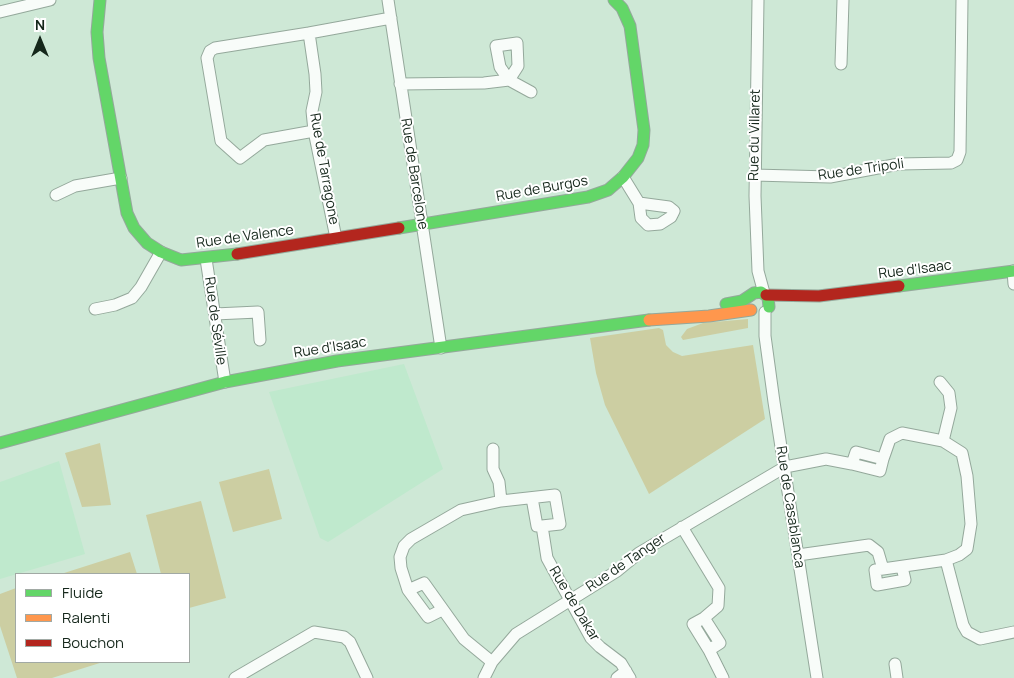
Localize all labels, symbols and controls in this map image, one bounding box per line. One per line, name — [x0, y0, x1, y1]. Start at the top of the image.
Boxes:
north arrow — [15, 15, 65, 65]
text: N — [35, 15, 45, 34]
street label: Rue du Villaret — [746, 89, 764, 181]
street label: Rue de Tarragone — [306, 112, 342, 226]
street label: Rue de Barcelone — [397, 117, 431, 231]
street label: Rue de Tripoli — [817, 156, 905, 184]
street label: Rue de Burgos — [495, 173, 589, 205]
street label: Rue de Valence — [195, 222, 295, 252]
street label: Rue d'Isaac — [878, 257, 952, 283]
street label: Rue de Séville — [200, 276, 230, 366]
street label: Rue d'Isaac — [292, 334, 368, 362]
street label: Rue de Casablanca — [772, 445, 808, 569]
street label: Rue de Tanger — [583, 530, 669, 596]
street label: Rue de Dakar — [545, 564, 603, 644]
legend — [15, 573, 190, 663]
text: Fluide — [62, 582, 103, 603]
text: Ralenti — [62, 607, 110, 628]
text: Bouchon — [62, 632, 124, 653]

